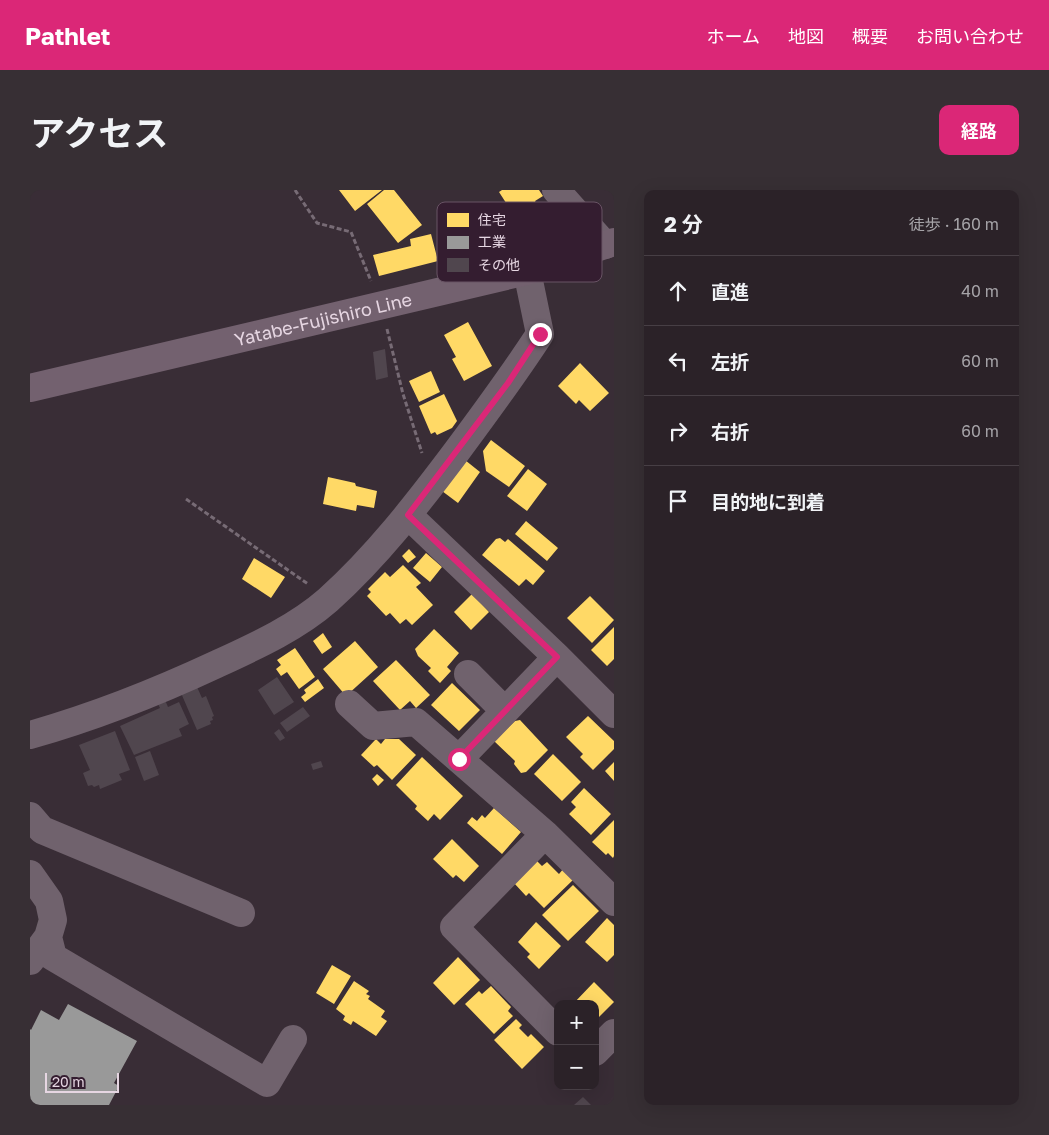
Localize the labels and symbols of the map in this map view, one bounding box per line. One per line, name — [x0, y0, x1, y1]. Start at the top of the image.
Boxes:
legend — [437, 202, 602, 282]
text: 住宅 — [478, 211, 506, 228]
text: 工業 — [478, 233, 506, 250]
text: その他 — [478, 256, 520, 273]
street label: Yatabe-Fujishiro Line — [232, 288, 414, 351]
route end — [529, 323, 552, 346]
route start — [448, 748, 471, 771]
scale bar — [45, 1070, 119, 1093]

